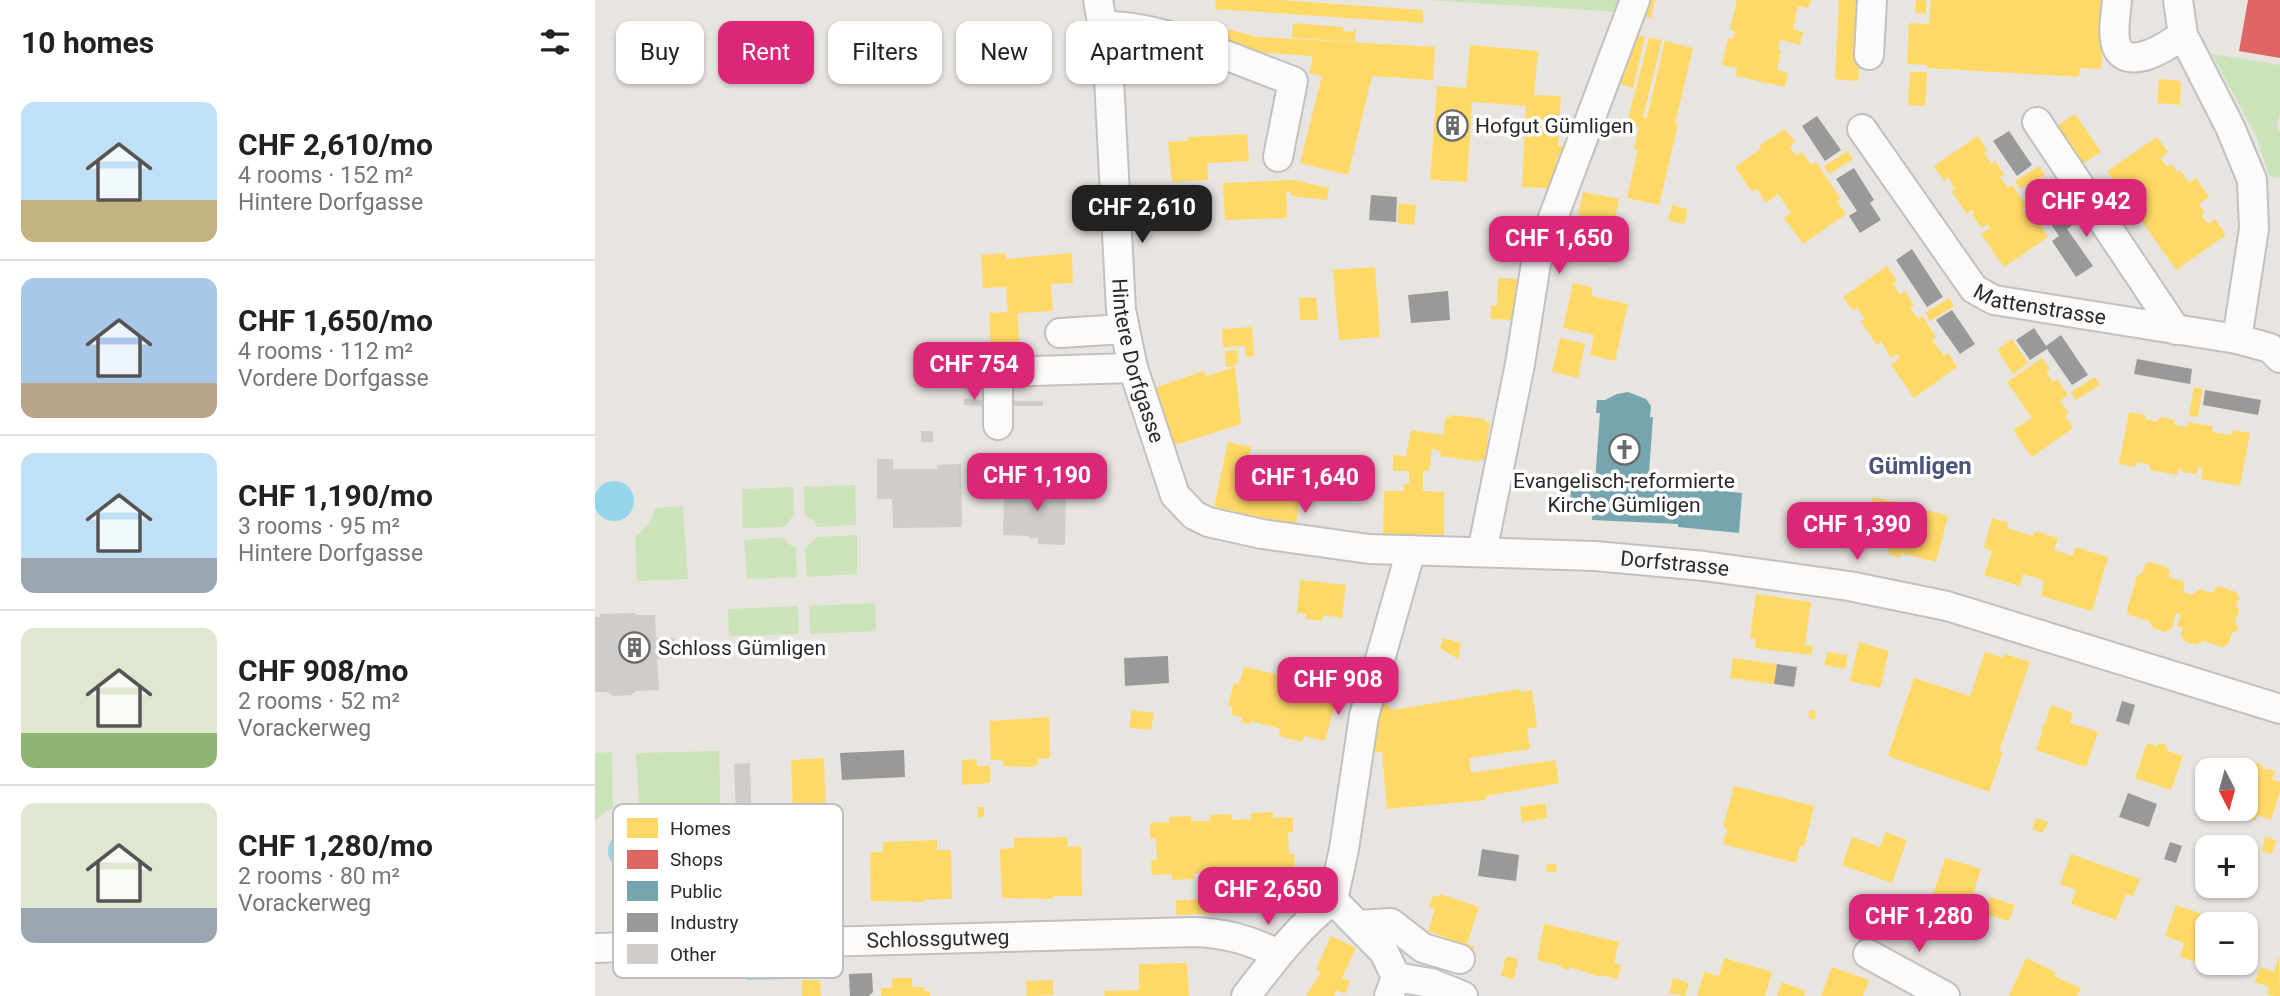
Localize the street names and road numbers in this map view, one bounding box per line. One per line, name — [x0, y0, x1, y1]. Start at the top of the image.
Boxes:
street label: Hintere Dorfgasse — [1107, 278, 1169, 446]
street label: Mattenstrasse — [1969, 279, 2108, 330]
street label: Dorfstrasse — [1619, 546, 1731, 581]
street label: Schlossgutweg — [866, 925, 1010, 953]

